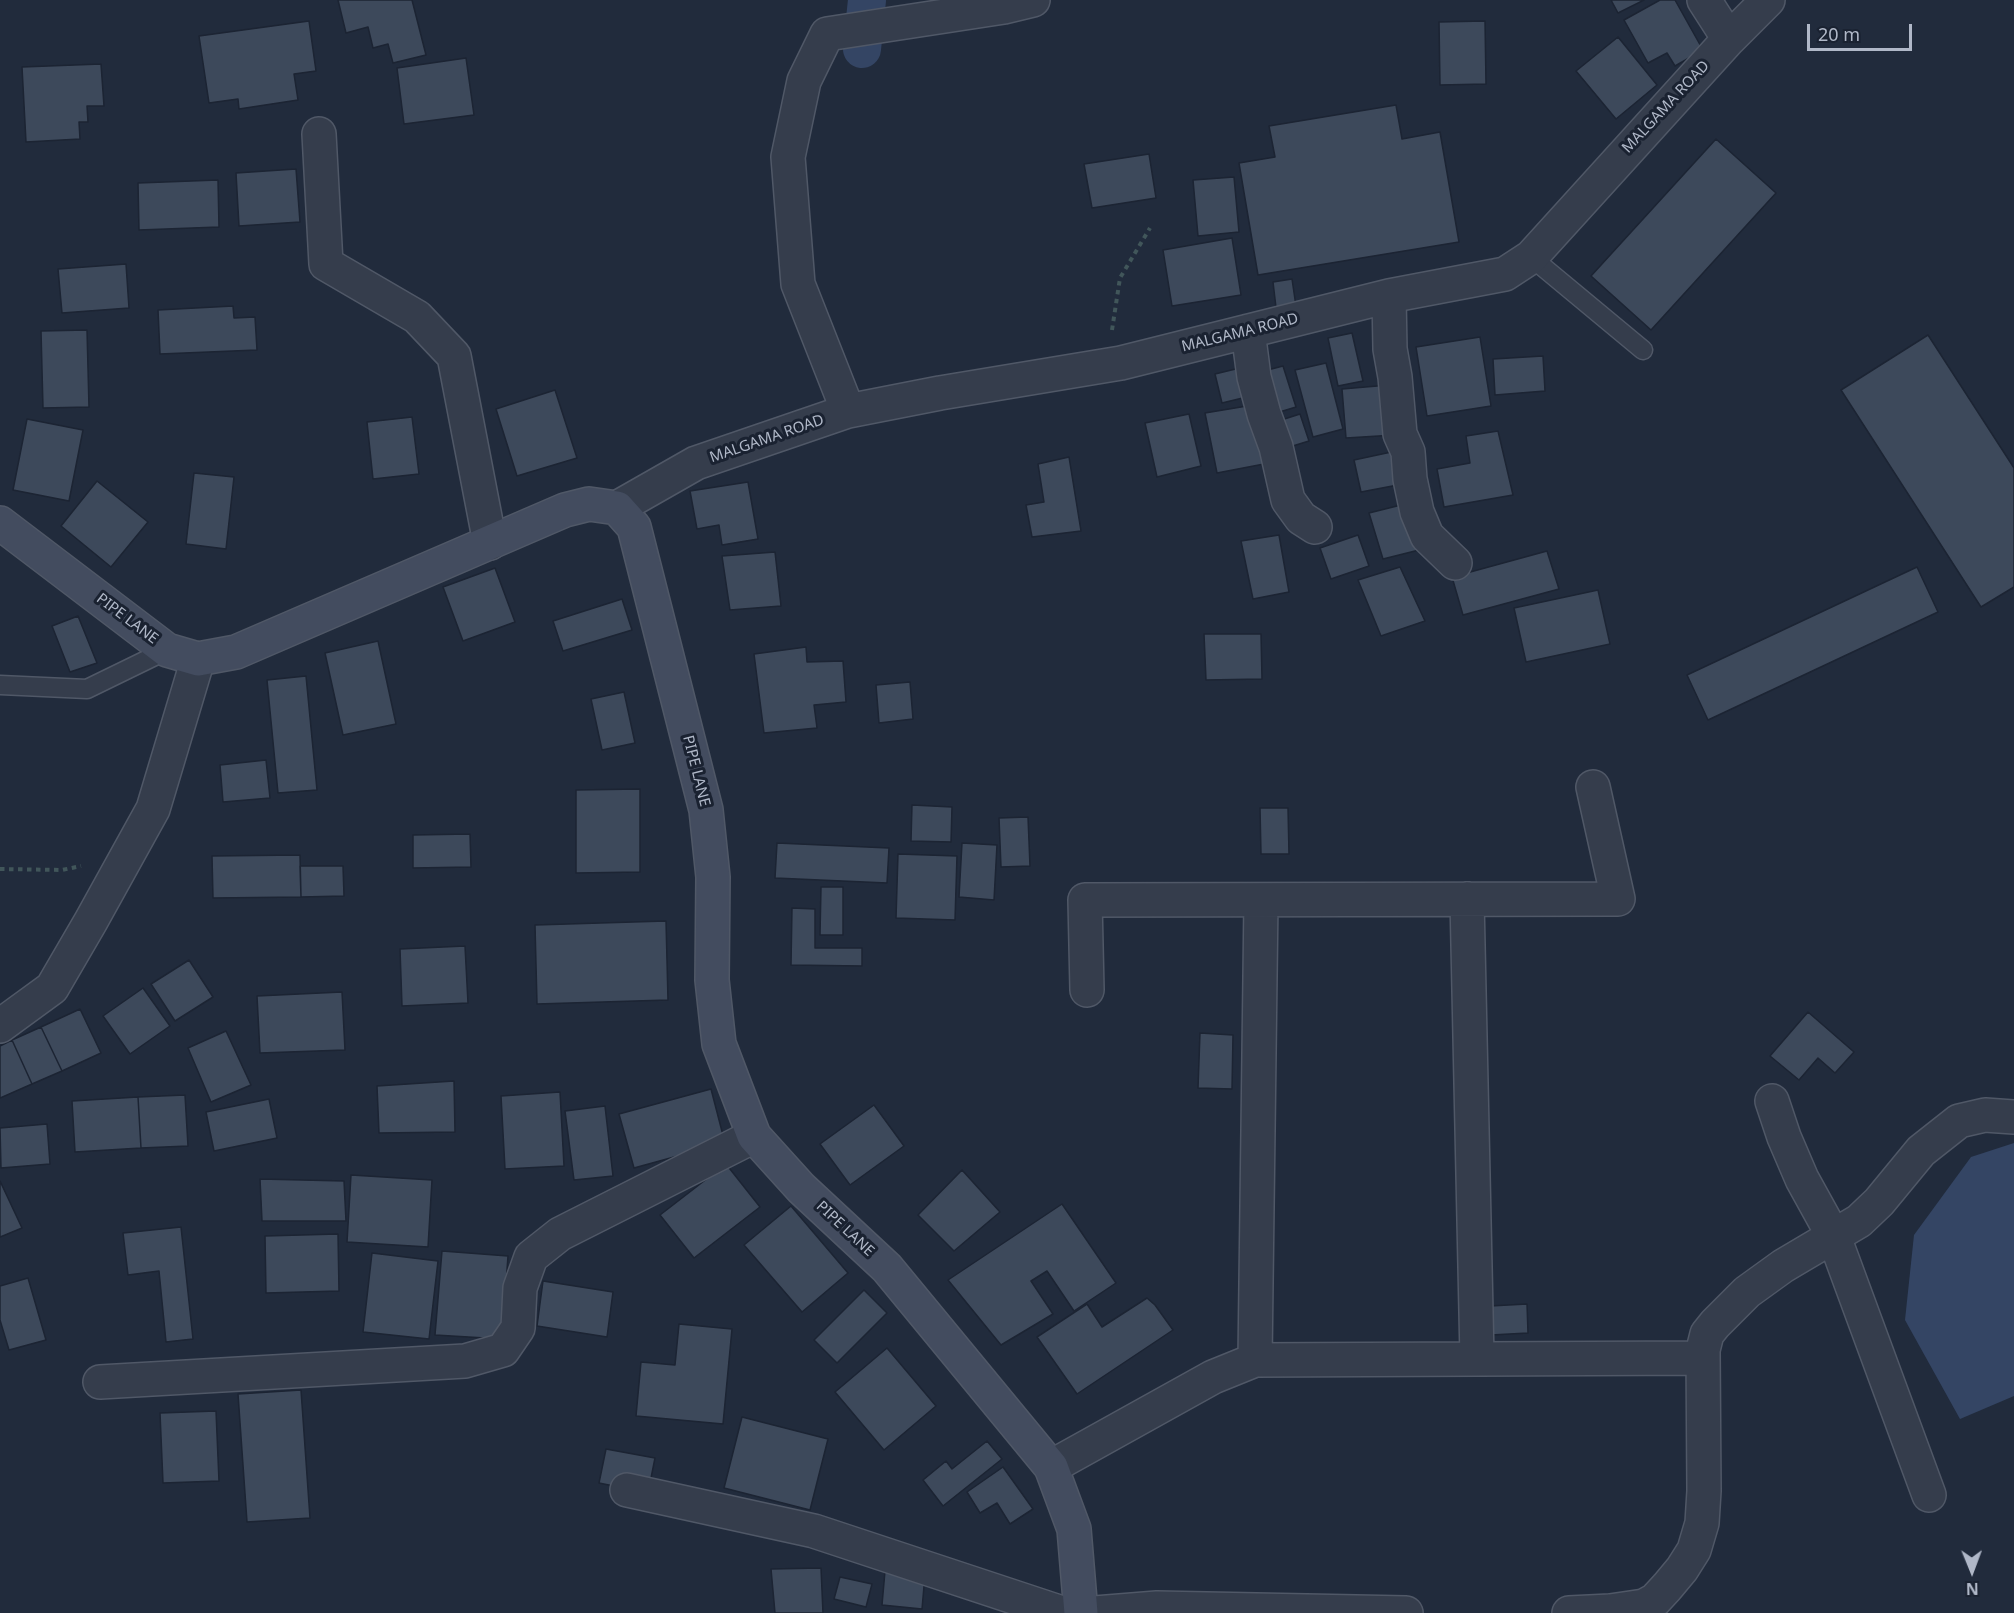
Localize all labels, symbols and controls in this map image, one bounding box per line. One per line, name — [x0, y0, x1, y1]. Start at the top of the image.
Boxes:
scale bar — [1810, 12, 1915, 50]
text: 20 m — [1818, 22, 1860, 46]
street label: MALGAMA ROAD — [1619, 57, 1713, 157]
street label: MALGAMA ROAD — [1180, 310, 1300, 356]
street label: MALGAMA ROAD — [708, 411, 826, 467]
street label: PIPE LANE — [93, 590, 161, 648]
street label: PIPE LANE — [678, 734, 714, 808]
street label: PIPE LANE — [812, 1198, 878, 1260]
north arrow — [1942, 1541, 2002, 1601]
text: N — [1966, 1578, 1979, 1600]

